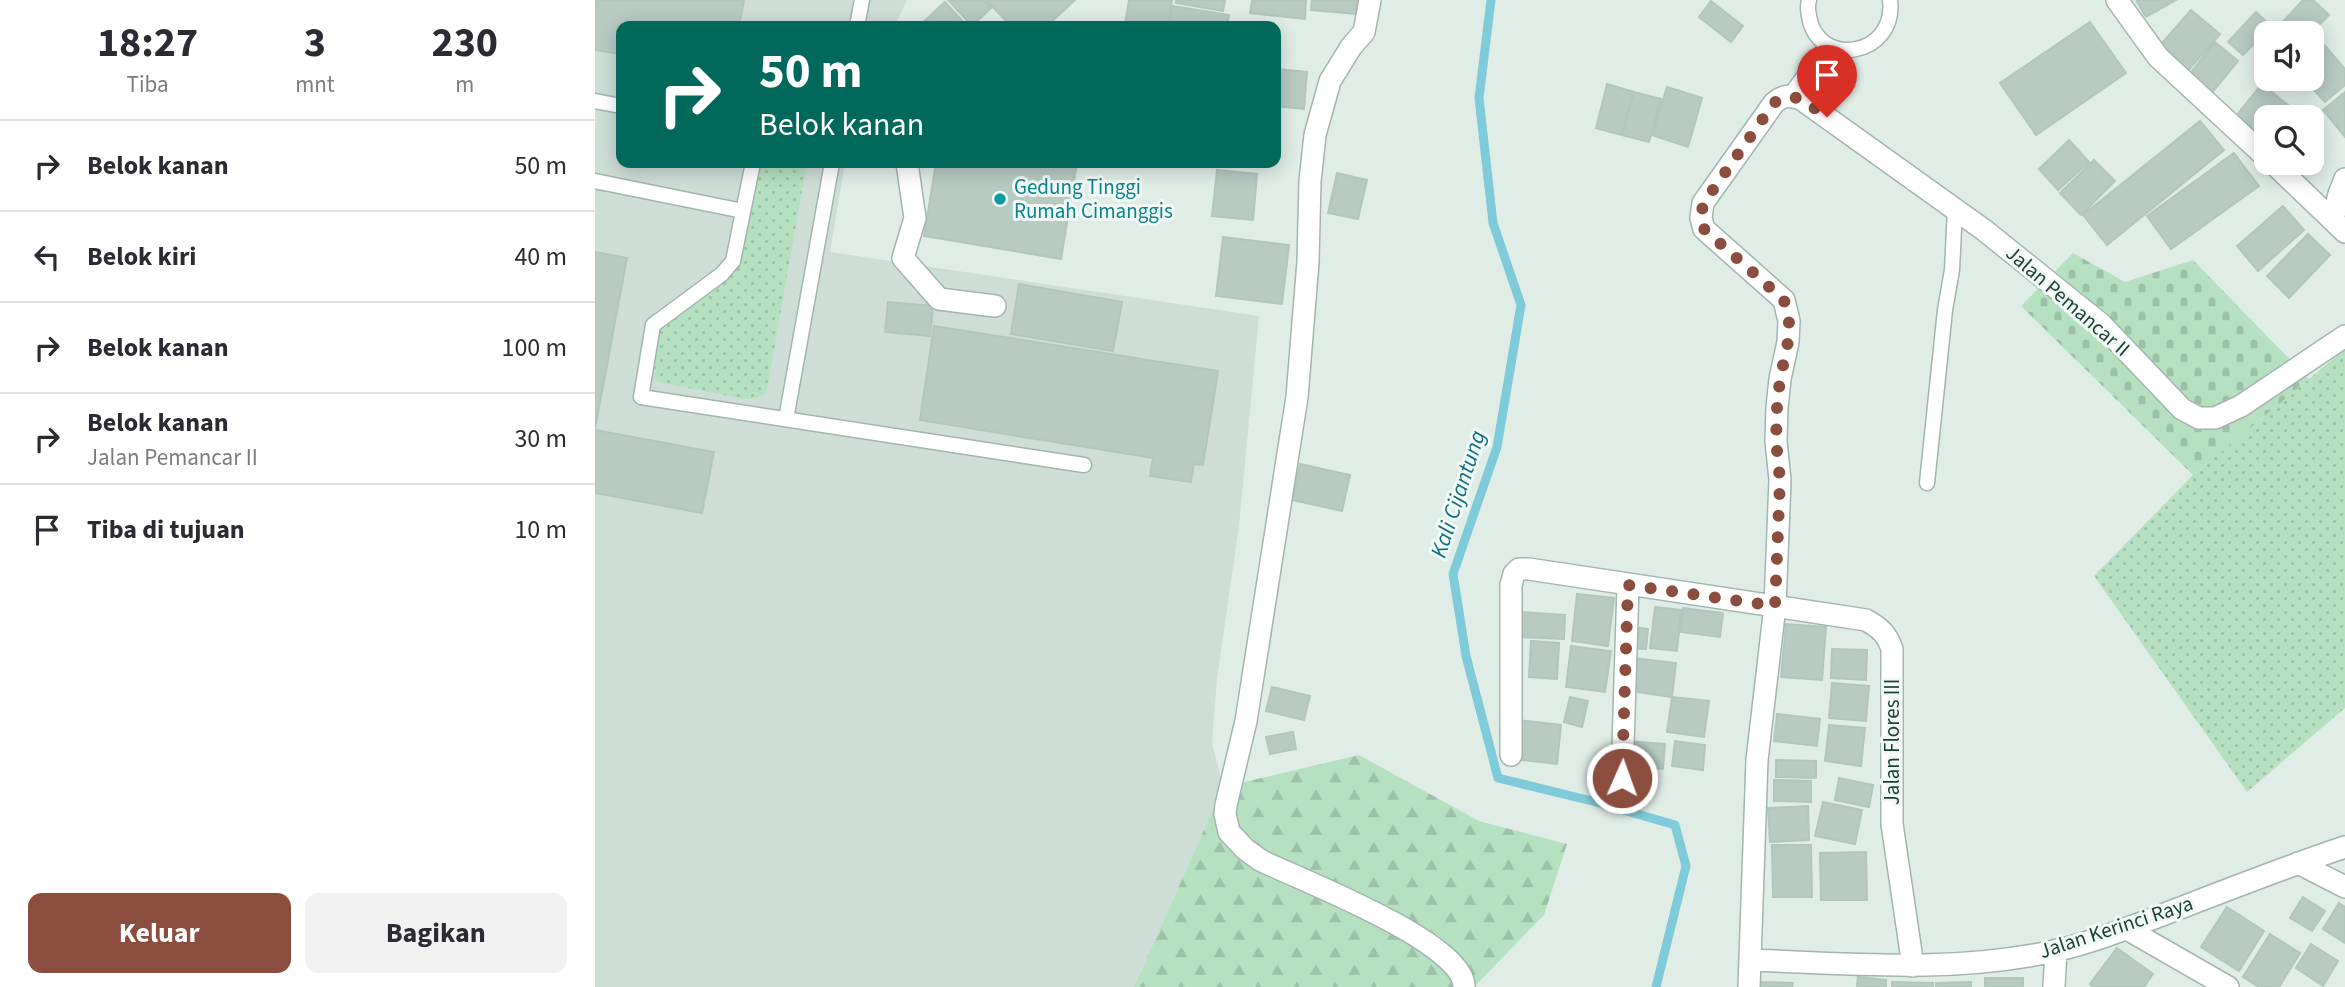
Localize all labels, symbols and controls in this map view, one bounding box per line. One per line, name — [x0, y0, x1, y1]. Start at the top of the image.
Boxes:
text: 18:27 — [97, 13, 198, 73]
text: 3 — [304, 13, 326, 73]
text: 230 — [432, 13, 498, 73]
map controls — [2254, 21, 2324, 175]
button: sound — [2254, 21, 2324, 91]
text: 50 m — [759, 37, 863, 107]
pin — [1797, 45, 1857, 117]
icon: right — [644, 49, 735, 140]
icon: arrive — [1808, 56, 1846, 94]
text: Tiba — [127, 68, 169, 101]
text: mnt — [295, 68, 335, 101]
text: m — [455, 68, 474, 101]
text: Belok kanan — [759, 102, 924, 148]
button: search — [2254, 105, 2324, 175]
icon: right — [28, 147, 66, 185]
text: Belok kanan — [87, 147, 229, 184]
text: 50 m — [514, 147, 567, 184]
place label: Gedung Tinggi Rumah Cimanggis — [1014, 172, 1173, 226]
marker: Gedung Tinggi Rumah Cimanggis — [992, 191, 1008, 207]
icon: left — [28, 238, 66, 276]
text: Belok kiri — [87, 238, 196, 275]
text: 40 m — [514, 238, 567, 275]
street label: Jalan Pemancar II — [1999, 238, 2137, 364]
icon: right — [28, 329, 66, 367]
text: Belok kanan — [87, 329, 229, 366]
text: 100 m — [501, 329, 567, 366]
text: Belok kanan — [87, 404, 229, 441]
icon: right — [28, 420, 66, 458]
text: 30 m — [514, 420, 567, 457]
water label: Kali Cijantung — [1422, 426, 1494, 562]
text: Jalan Pemancar II — [87, 441, 258, 474]
icon: arrive — [28, 511, 66, 549]
text: Tiba di tujuan — [87, 511, 245, 548]
text: 10 m — [514, 511, 567, 548]
street label: Jalan Flores III — [1877, 679, 1907, 805]
position arrow — [1585, 741, 1659, 815]
street label: Jalan Kerinci Raya — [2035, 888, 2197, 966]
button: Keluar — [28, 893, 291, 973]
button: Bagikan — [305, 893, 567, 973]

